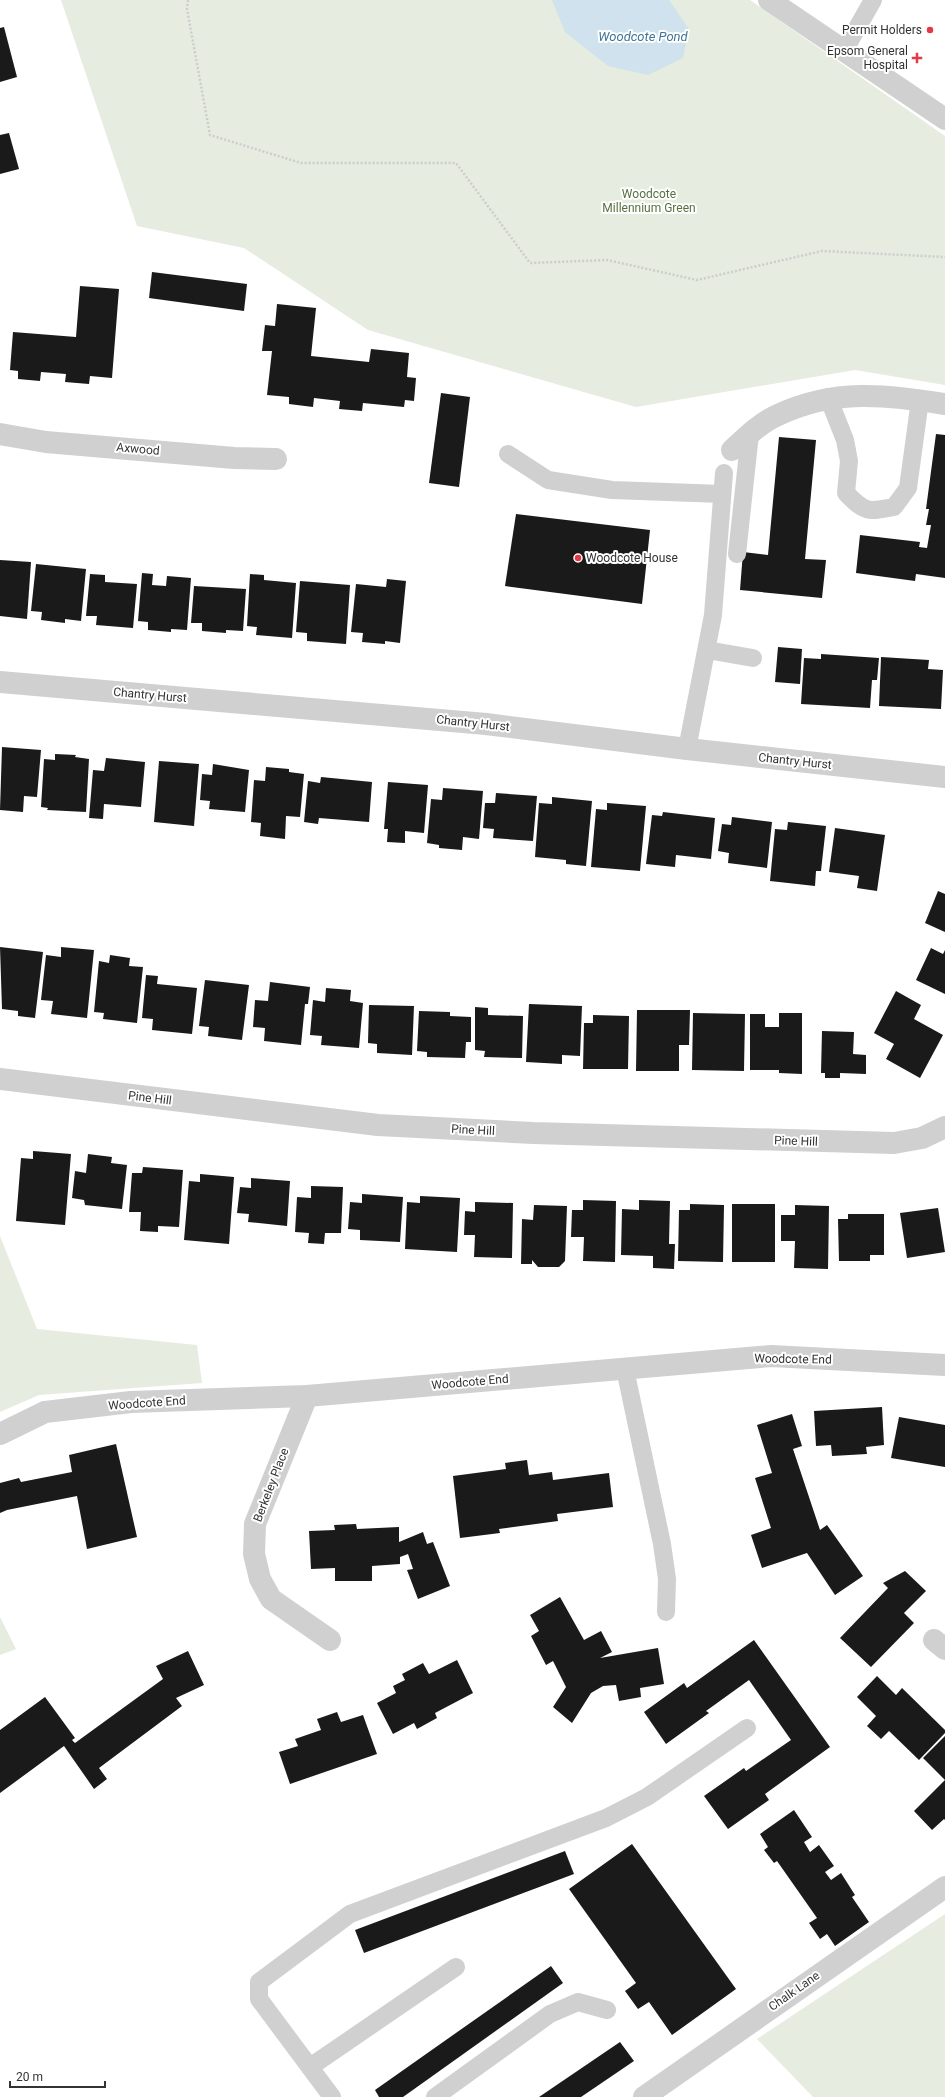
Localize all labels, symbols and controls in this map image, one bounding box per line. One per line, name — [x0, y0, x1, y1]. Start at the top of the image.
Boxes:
place label: Permit Holders — [842, 23, 922, 37]
marker: Permit Holders — [925, 25, 935, 35]
water label: Woodcote Pond — [598, 29, 689, 44]
place label: Epsom General Hospital — [827, 44, 908, 72]
marker: Epsom General Hospital — [911, 52, 923, 64]
park label: Woodcote Millennium Green — [602, 187, 696, 215]
street label: Axwood — [116, 440, 160, 458]
place label: Woodcote House — [586, 551, 678, 565]
marker: Woodcote House — [573, 553, 583, 563]
street label: Chantry Hurst — [113, 685, 187, 705]
street label: Chantry Hurst — [436, 712, 510, 734]
street label: Chantry Hurst — [758, 750, 832, 772]
street label: Pine Hill — [127, 1088, 173, 1108]
street label: Pine Hill — [451, 1122, 495, 1138]
street label: Pine Hill — [774, 1133, 818, 1149]
street label: Woodcote End — [754, 1351, 832, 1367]
street label: Woodcote End — [431, 1372, 509, 1392]
street label: Woodcote End — [108, 1393, 186, 1413]
street label: Berkeley Place — [251, 1446, 291, 1524]
street label: Chalk Lane — [766, 1968, 822, 2014]
scale bar — [10, 2063, 105, 2089]
text: 20 m — [16, 2070, 43, 2084]

